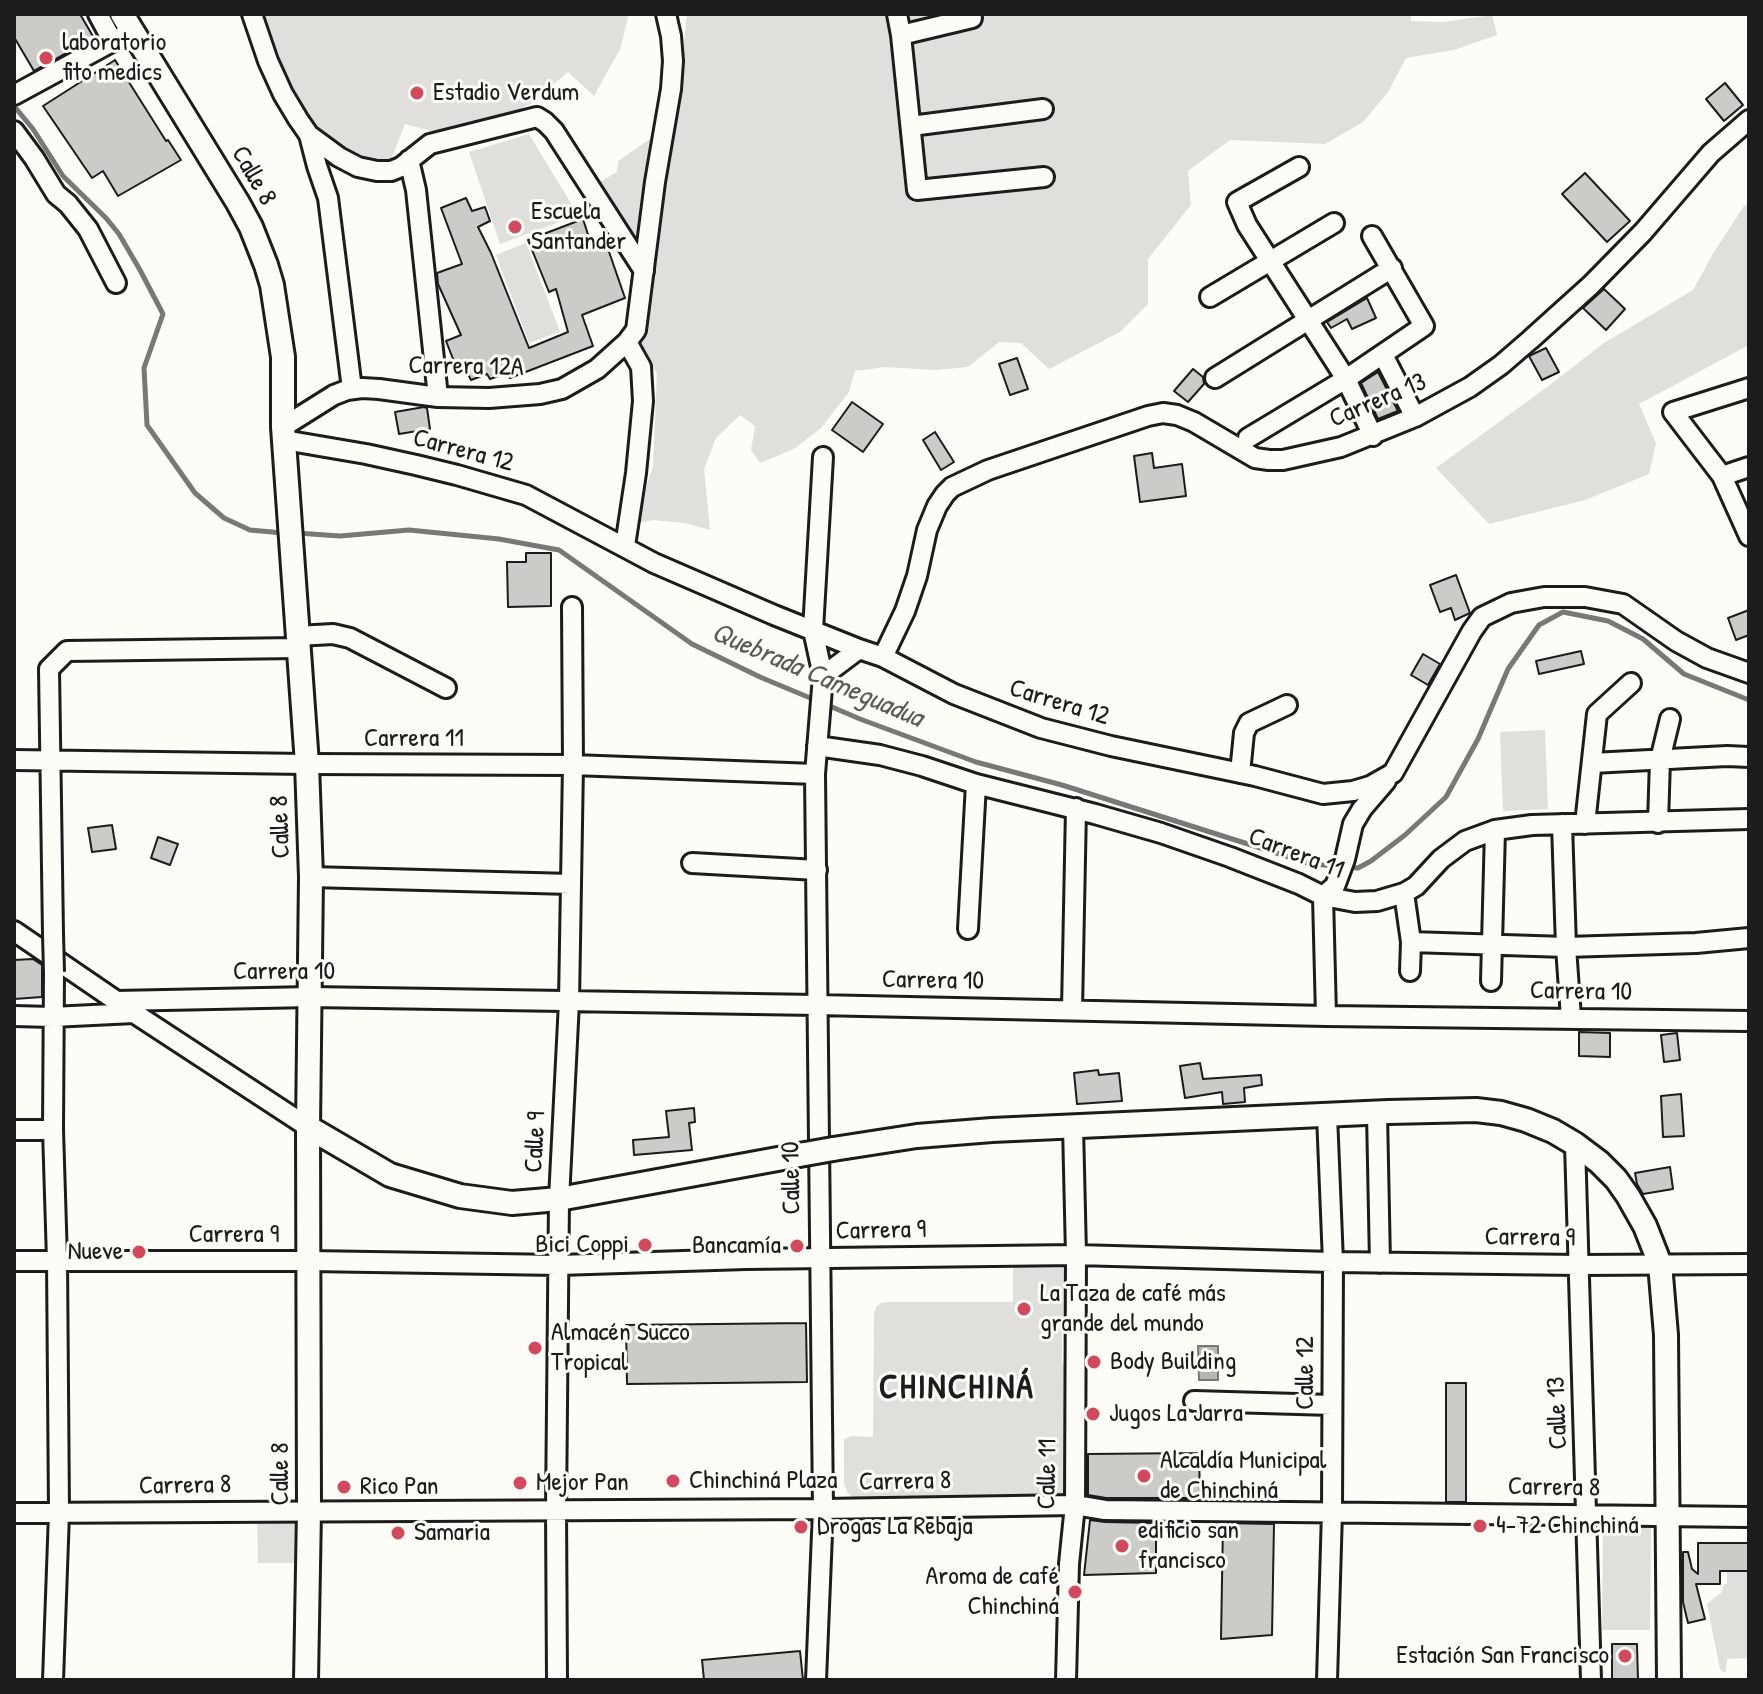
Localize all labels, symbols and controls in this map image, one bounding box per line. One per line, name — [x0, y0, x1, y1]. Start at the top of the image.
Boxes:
place label: laboratorio fito medics — [62, 27, 166, 88]
marker: laboratorio fito medics — [37, 49, 55, 67]
place label: Estadio Verdum — [433, 77, 579, 109]
marker: Estadio Verdum — [408, 84, 426, 102]
street label: Calle 8 — [224, 141, 282, 211]
place label: Escuela Santander — [531, 196, 626, 258]
marker: Escuela Santander — [506, 218, 524, 236]
street label: Carrera 12A — [408, 350, 524, 384]
street label: Carrera 13 — [1325, 367, 1431, 435]
street label: Carrera 12 — [409, 423, 517, 479]
water label: Quebrada Cameguadua — [706, 616, 928, 736]
street label: Carrera 12 — [1005, 673, 1113, 733]
street label: Carrera 11 — [364, 723, 464, 755]
street label: Calle 8 — [264, 795, 298, 859]
street label: Carrera 11 — [1244, 822, 1348, 886]
street label: Carrera 10 — [233, 956, 335, 988]
street label: Carrera 10 — [882, 965, 984, 997]
street label: Carrera 10 — [1530, 976, 1632, 1008]
street label: Calle 9 — [519, 1110, 553, 1174]
street label: Calle 10 — [776, 1141, 808, 1215]
street label: Carrera 9 — [835, 1215, 927, 1247]
street label: Carrera 9 — [189, 1219, 279, 1251]
street label: Carrera 9 — [1484, 1222, 1576, 1254]
place label: Bici Coppi — [535, 1229, 629, 1261]
place label: Bancamía — [692, 1230, 781, 1262]
place label: Nueve — [68, 1236, 123, 1268]
marker: Bici Coppi — [636, 1236, 654, 1254]
marker: Bancamía — [788, 1237, 806, 1255]
marker: Nueve — [130, 1243, 148, 1261]
place label: La Taza de café más grande del mundo — [1040, 1278, 1226, 1340]
marker: La Taza de café más grande del mundo — [1015, 1300, 1033, 1318]
place label: Almacén Succo Tropical — [551, 1317, 690, 1378]
street label: Calle 12 — [1290, 1336, 1322, 1410]
marker: Almacén Succo Tropical — [526, 1339, 544, 1357]
place label: Body Building — [1110, 1346, 1236, 1378]
marker: Body Building — [1085, 1353, 1103, 1371]
district label: CHINCHINÁ — [879, 1369, 1035, 1409]
street label: Calle 13 — [1541, 1376, 1575, 1450]
place label: Jugos La Jarra — [1109, 1398, 1243, 1430]
marker: Jugos La Jarra — [1084, 1405, 1102, 1423]
street label: Calle 11 — [1032, 1438, 1064, 1510]
street label: Calle 8 — [265, 1442, 297, 1506]
place label: Alcaldía Municipal de Chinchiná — [1160, 1445, 1327, 1506]
place label: Chinchiná Plaza — [689, 1465, 837, 1497]
street label: Carrera 8 — [859, 1466, 951, 1498]
place label: Mejor Pan — [536, 1467, 629, 1499]
marker: Alcaldía Municipal de Chinchiná — [1135, 1467, 1153, 1485]
street label: Carrera 8 — [139, 1470, 231, 1502]
place label: Rico Pan — [360, 1471, 439, 1503]
marker: Chinchiná Plaza — [664, 1472, 682, 1490]
street label: Carrera 8 — [1508, 1472, 1600, 1504]
marker: Mejor Pan — [511, 1474, 529, 1492]
marker: Rico Pan — [335, 1478, 353, 1496]
place label: 4-72 Chinchiná — [1496, 1510, 1639, 1542]
place label: Drogas La Rebaja — [817, 1511, 973, 1543]
place label: edificio san francisco — [1138, 1515, 1239, 1576]
place label: Samaria — [414, 1517, 490, 1549]
marker: 4-72 Chinchiná — [1471, 1517, 1489, 1535]
marker: Drogas La Rebaja — [792, 1518, 810, 1536]
marker: Samaria — [389, 1524, 407, 1542]
marker: edificio san francisco — [1113, 1537, 1131, 1555]
place label: Aroma de café Chinchiná — [926, 1561, 1059, 1622]
marker: Aroma de café Chinchiná — [1066, 1583, 1084, 1601]
place label: Estación San Francisco — [1396, 1640, 1609, 1672]
marker: Estación San Francisco — [1616, 1647, 1634, 1665]

